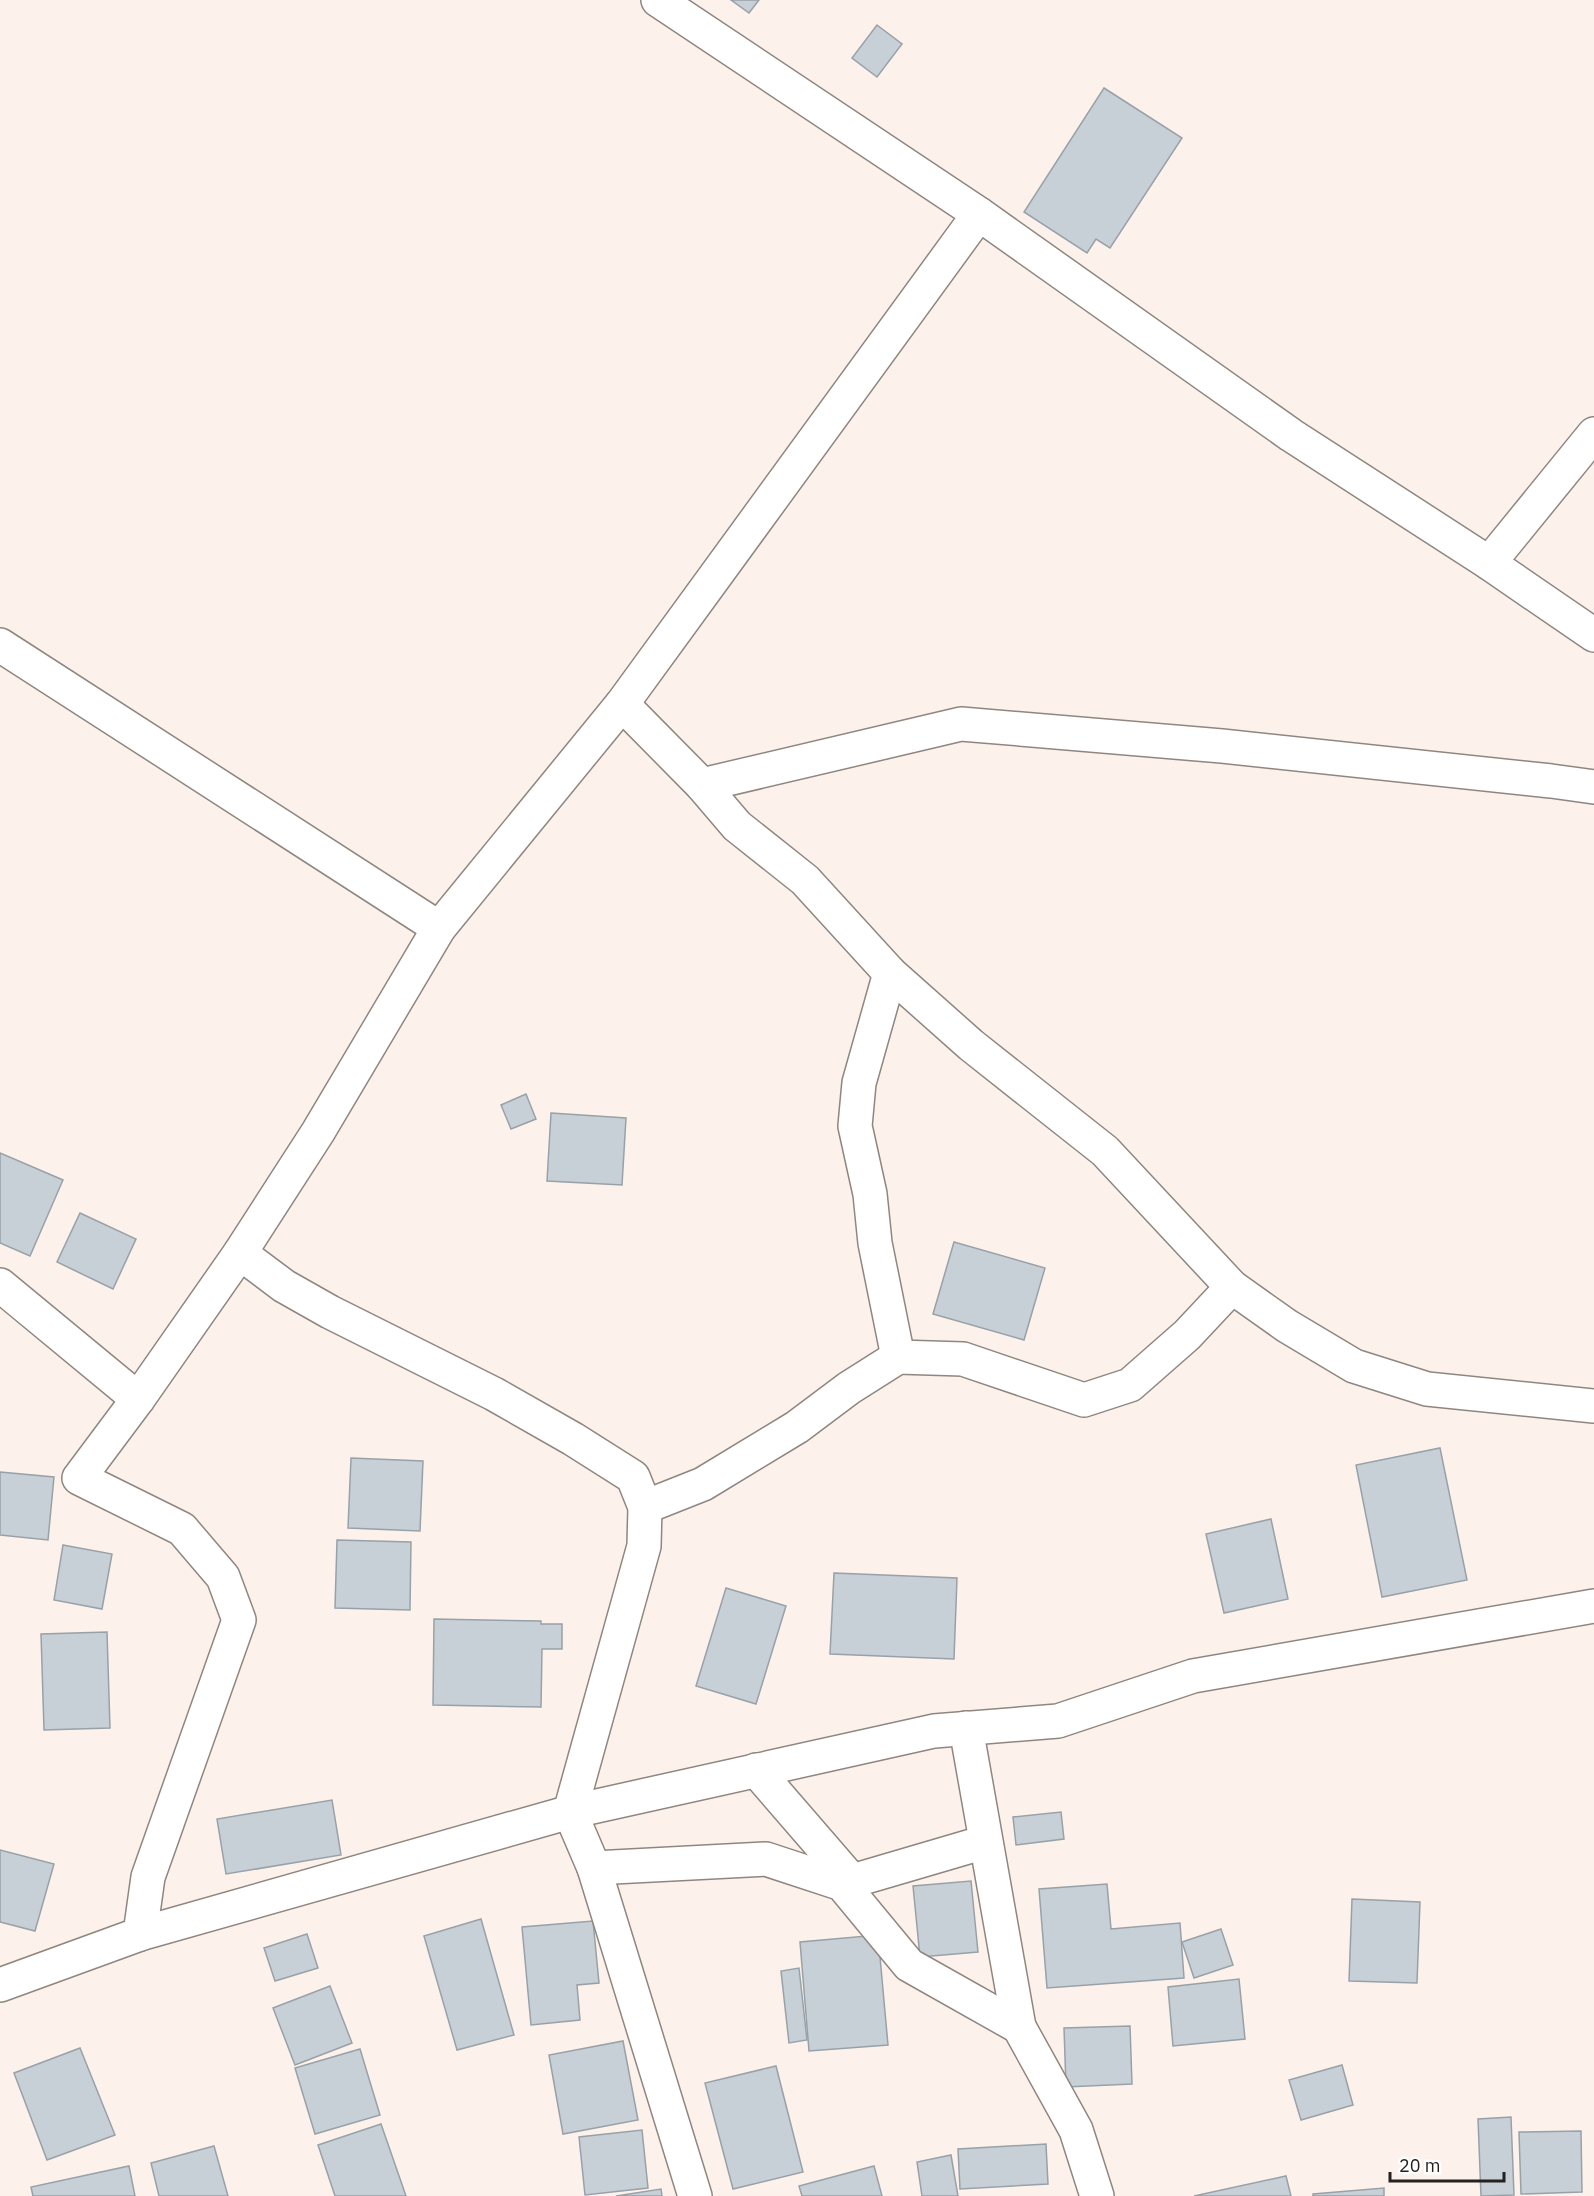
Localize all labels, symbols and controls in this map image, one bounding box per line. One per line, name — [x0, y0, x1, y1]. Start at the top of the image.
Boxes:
scale bar — [1390, 2145, 1504, 2183]
text: 20 m — [1399, 2154, 1441, 2177]

